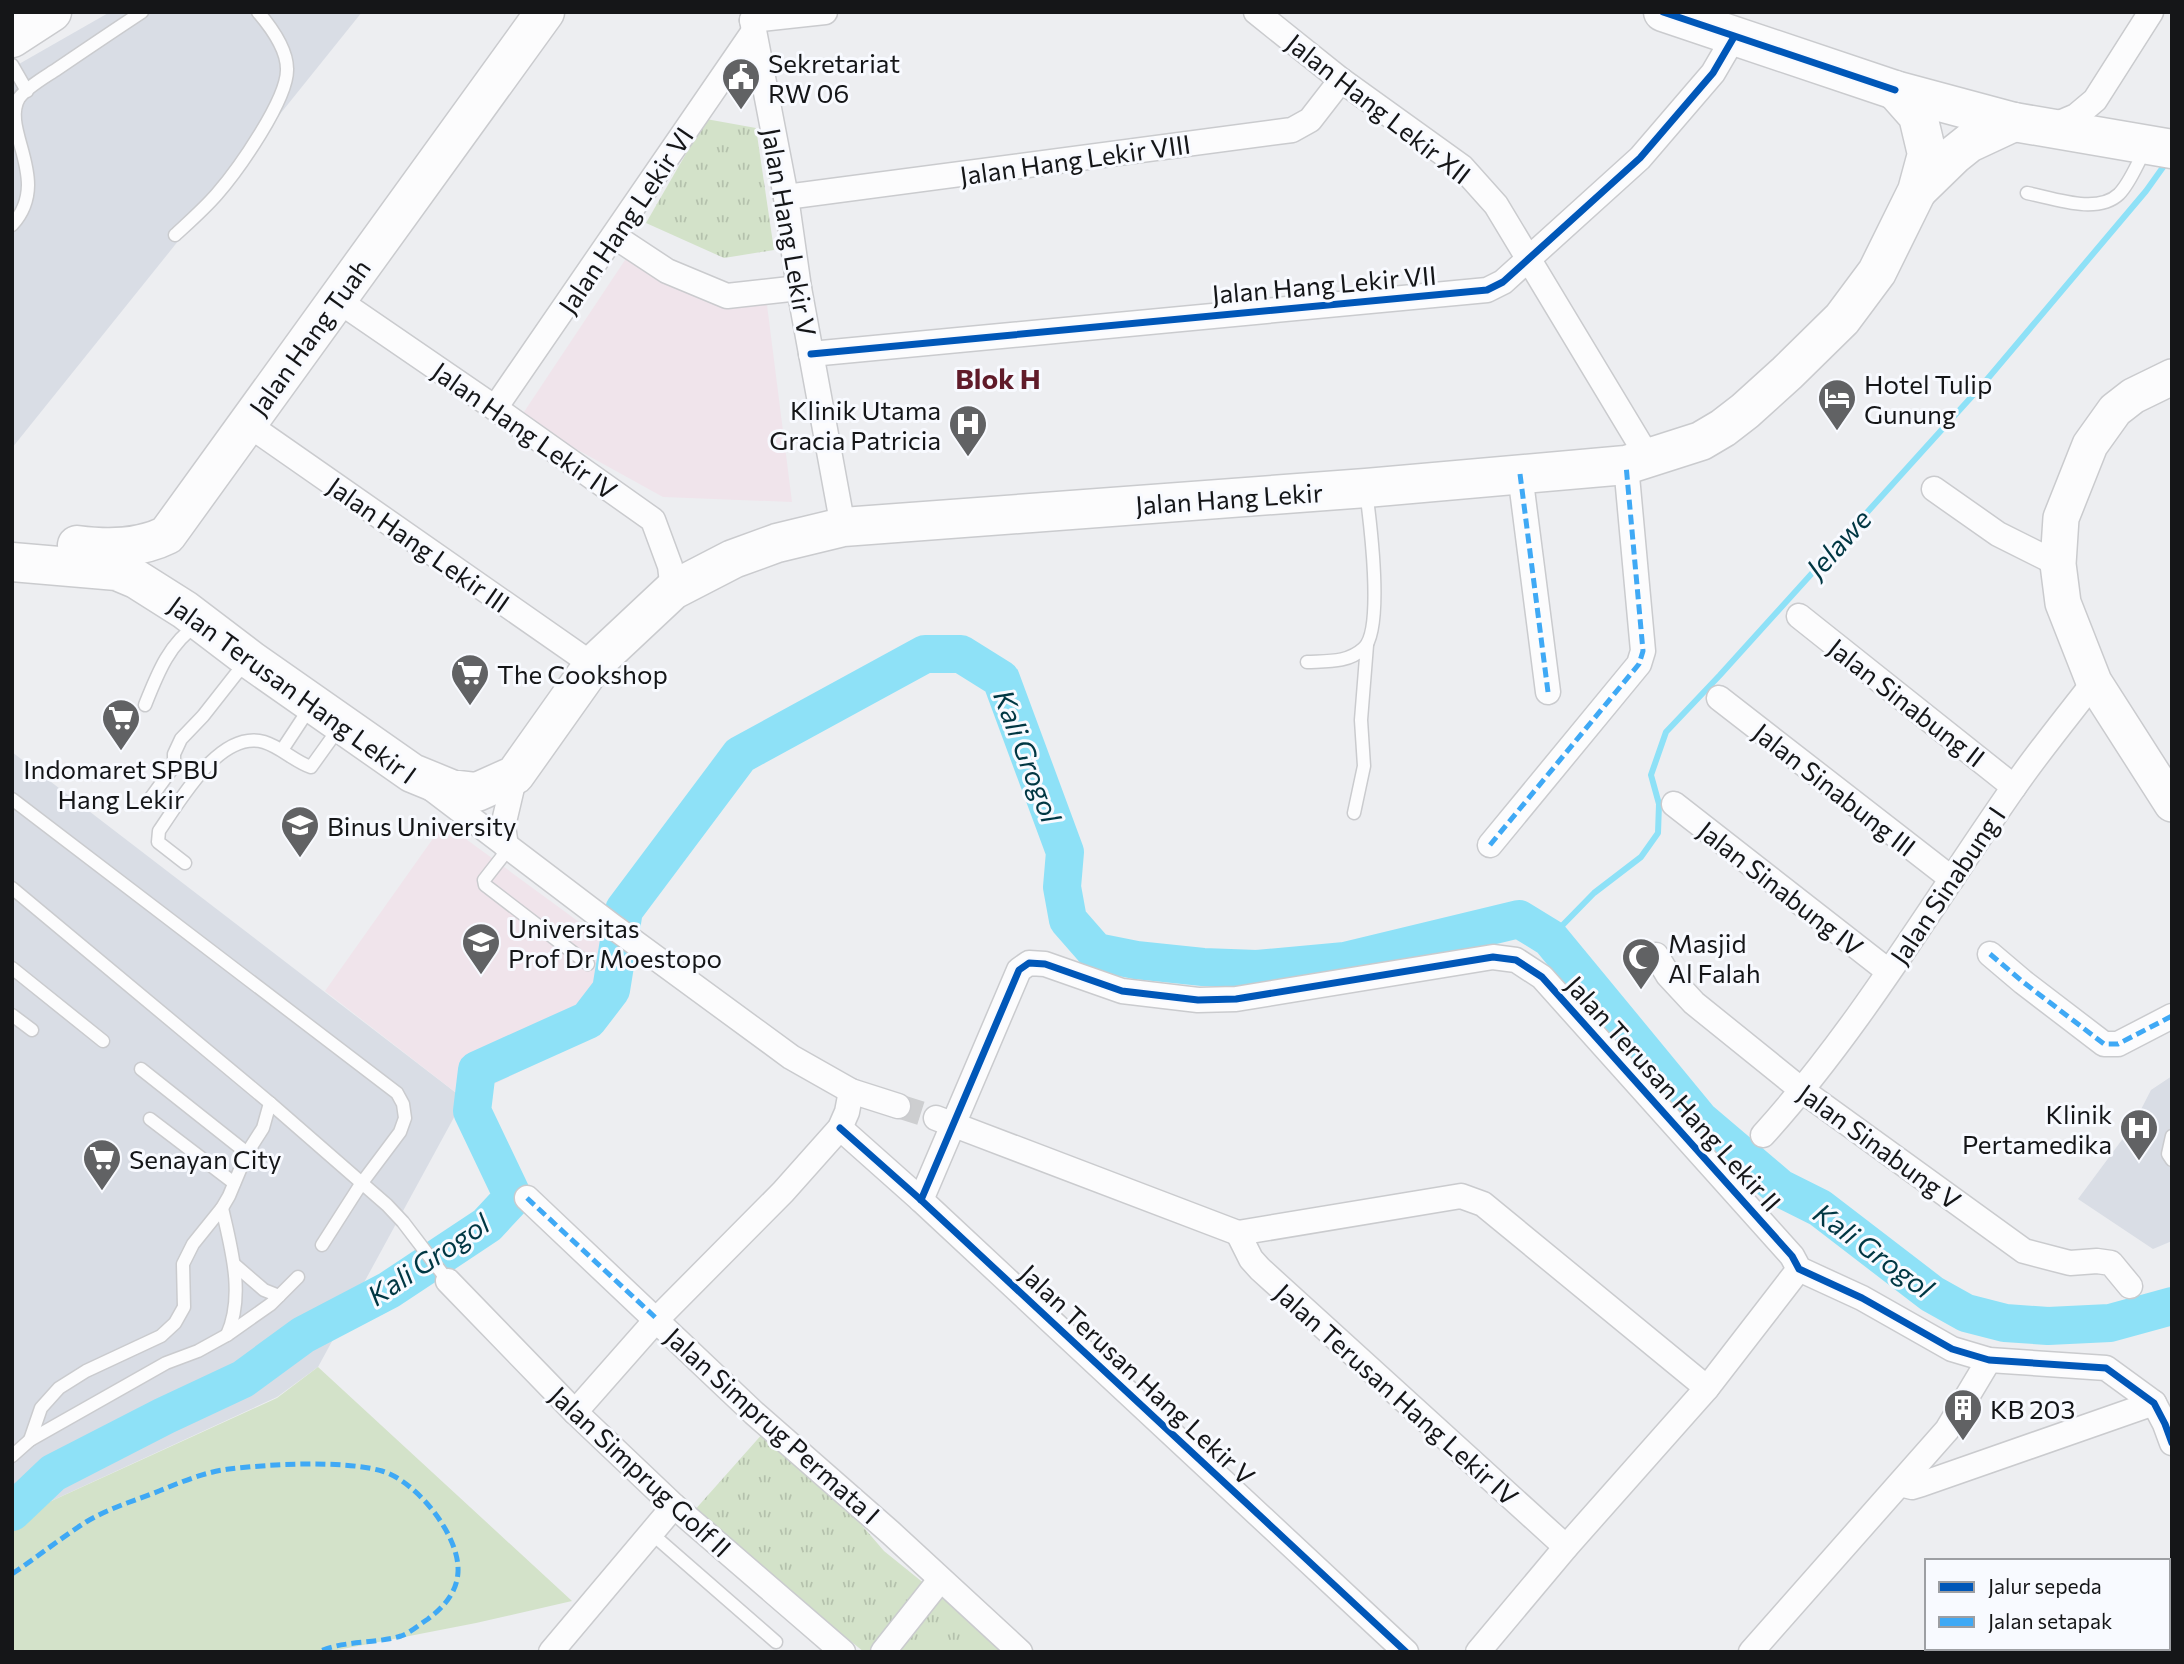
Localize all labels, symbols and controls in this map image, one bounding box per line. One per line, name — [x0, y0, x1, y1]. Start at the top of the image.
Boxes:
street label: Jalan Hang Lekir XII — [1281, 26, 1477, 190]
place label: Sekretariat RW 06 — [768, 47, 900, 108]
public building icon: Sekretariat RW 06 — [720, 56, 762, 111]
street label: Jalan Hang Lekir VI — [551, 121, 699, 319]
street label: Jalan Hang Lekir V — [756, 125, 824, 339]
street label: Jalan Hang Lekir VIII — [958, 127, 1192, 191]
street label: Jalan Hang Tuah — [242, 253, 376, 421]
street label: Jalan Hang Lekir VII — [1210, 259, 1438, 309]
street label: Jalan Hang Lekir IV — [427, 355, 623, 505]
district label: Blok H — [955, 361, 1041, 395]
place label: Hotel Tulip Gunung — [1864, 368, 1992, 429]
hotel icon: Hotel Tulip Gunung — [1816, 377, 1858, 432]
place label: Klinik Utama Gracia Patricia — [769, 394, 941, 455]
hospital icon: Klinik Utama Gracia Patricia — [947, 403, 989, 458]
street label: Jalan Hang Lekir III — [322, 470, 516, 618]
street label: Jalan Hang Lekir — [1134, 476, 1324, 520]
water label: Jelawe — [1796, 501, 1878, 587]
street label: Jalan Terusan Hang Lekir I — [163, 589, 423, 789]
street label: Jalan Sinabung II — [1823, 631, 1991, 773]
supermarket icon: The Cookshop — [449, 652, 491, 707]
place label: The Cookshop — [497, 658, 668, 689]
water label: Kali Grogol — [987, 685, 1069, 828]
supermarket icon: Indomaret SPBU Hang Lekir — [100, 697, 142, 752]
street label: Jalan Sinabung III — [1748, 716, 1922, 862]
place label: Indomaret SPBU Hang Lekir — [23, 753, 219, 814]
street label: Jalan Sinabung I — [1883, 801, 2011, 969]
school or university icon: Binus University — [279, 804, 321, 859]
place label: Binus University — [327, 810, 516, 841]
street label: Jalan Sinabung IV — [1692, 814, 1870, 962]
place label: Universitas Prof Dr Moestopo — [508, 912, 722, 973]
school or university icon: Universitas Prof Dr Moestopo — [460, 921, 502, 976]
place label: Masjid Al Falah — [1668, 927, 1761, 988]
mosque icon: Masjid Al Falah — [1620, 936, 1662, 991]
street label: Jalan Terusan Hang Lekir II — [1560, 969, 1788, 1217]
street label: Jalan Sinabung V — [1793, 1077, 1967, 1215]
place label: Klinik Pertamedika — [1962, 1098, 2112, 1159]
hospital icon: Klinik Pertamedika — [2118, 1107, 2160, 1162]
supermarket icon: Senayan City — [81, 1137, 123, 1192]
place label: Senayan City — [129, 1143, 281, 1174]
water label: Kali Grogol — [1807, 1195, 1941, 1305]
water label: Kali Grogol — [361, 1205, 496, 1312]
street label: Jalan Terusan Hang Lekir V — [1014, 1257, 1262, 1491]
street label: Jalan Terusan Hang Lekir IV — [1269, 1277, 1525, 1512]
street label: Jalan Simprug Permata I — [659, 1320, 887, 1530]
street label: Jalan Simprug Golf II — [544, 1379, 738, 1563]
building icon: KB 203 — [1942, 1387, 1984, 1442]
place label: KB 203 — [1990, 1393, 2075, 1424]
legend — [1925, 1559, 2170, 1650]
text: Jalur sepeda — [1988, 1573, 2102, 1598]
text: Jalan setapak — [1988, 1608, 2112, 1633]

